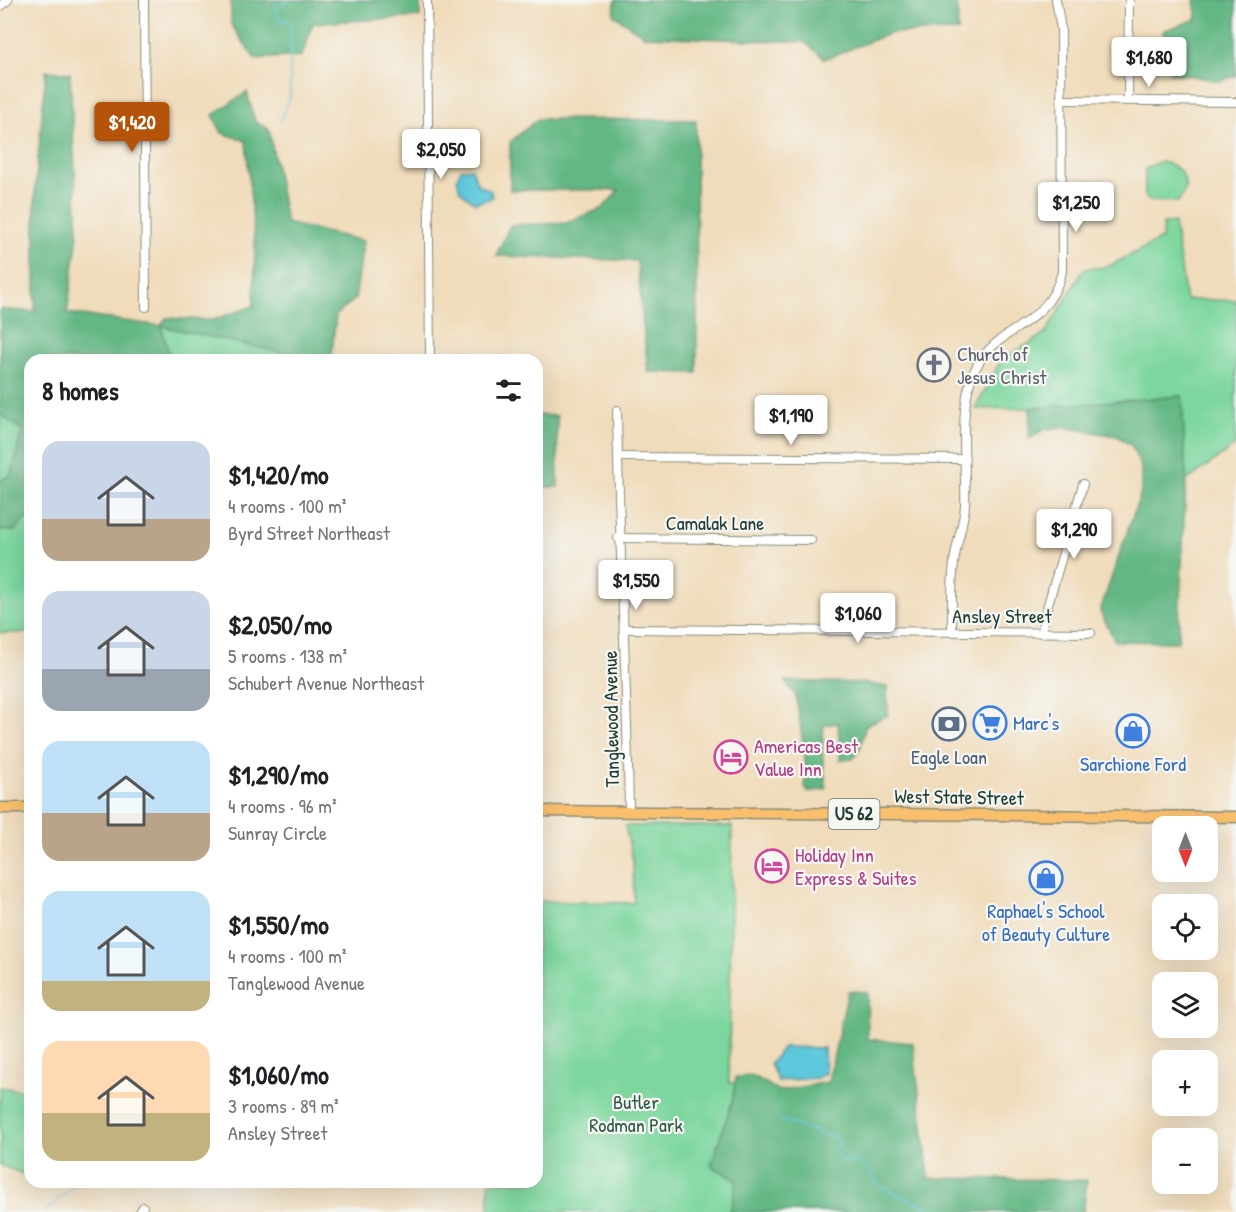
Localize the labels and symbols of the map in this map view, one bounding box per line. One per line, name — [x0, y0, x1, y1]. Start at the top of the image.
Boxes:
pin: $1,680 — [1100, 37, 1198, 88]
pin: $1,420 — [83, 102, 181, 153]
pin: $2,050 — [392, 129, 490, 180]
pin: $1,250 — [1027, 182, 1125, 233]
place label: Church of Jesus Christ — [957, 340, 1048, 390]
church icon: Church of Jesus Christ — [916, 347, 952, 383]
pin: $1,190 — [742, 395, 840, 446]
street label: Camalak Lane — [666, 509, 764, 536]
pin: $1,290 — [1025, 509, 1123, 560]
pin: $1,550 — [587, 560, 685, 611]
pin: $1,060 — [809, 593, 907, 644]
street label: Ansley Street — [952, 602, 1053, 629]
street label: Tanglewood Avenue — [596, 650, 625, 788]
supermarket icon: Marc's — [972, 705, 1008, 741]
bank icon: Eagle Loan — [931, 706, 967, 742]
place label: Marc's — [1013, 709, 1059, 736]
shop icon: Sarchione Ford — [1115, 713, 1151, 749]
place label: Americas Best Value Inn — [754, 732, 859, 782]
hotel icon: Americas Best Value Inn — [713, 739, 749, 775]
place label: Eagle Loan — [911, 743, 987, 770]
place label: Sarchione Ford — [1080, 750, 1186, 777]
street label: West State Street — [894, 782, 1025, 811]
road number: US 62 — [828, 799, 880, 829]
north arrow — [1152, 816, 1218, 882]
place label: Holiday Inn Express & Suites — [795, 841, 917, 891]
hotel icon: Holiday Inn Express & Suites — [754, 848, 790, 884]
shop icon: Raphael's School of Beauty Culture — [1028, 860, 1064, 896]
place label: Raphael's School of Beauty Culture — [982, 897, 1110, 947]
park label: Butler Rodman Park — [589, 1088, 683, 1138]

